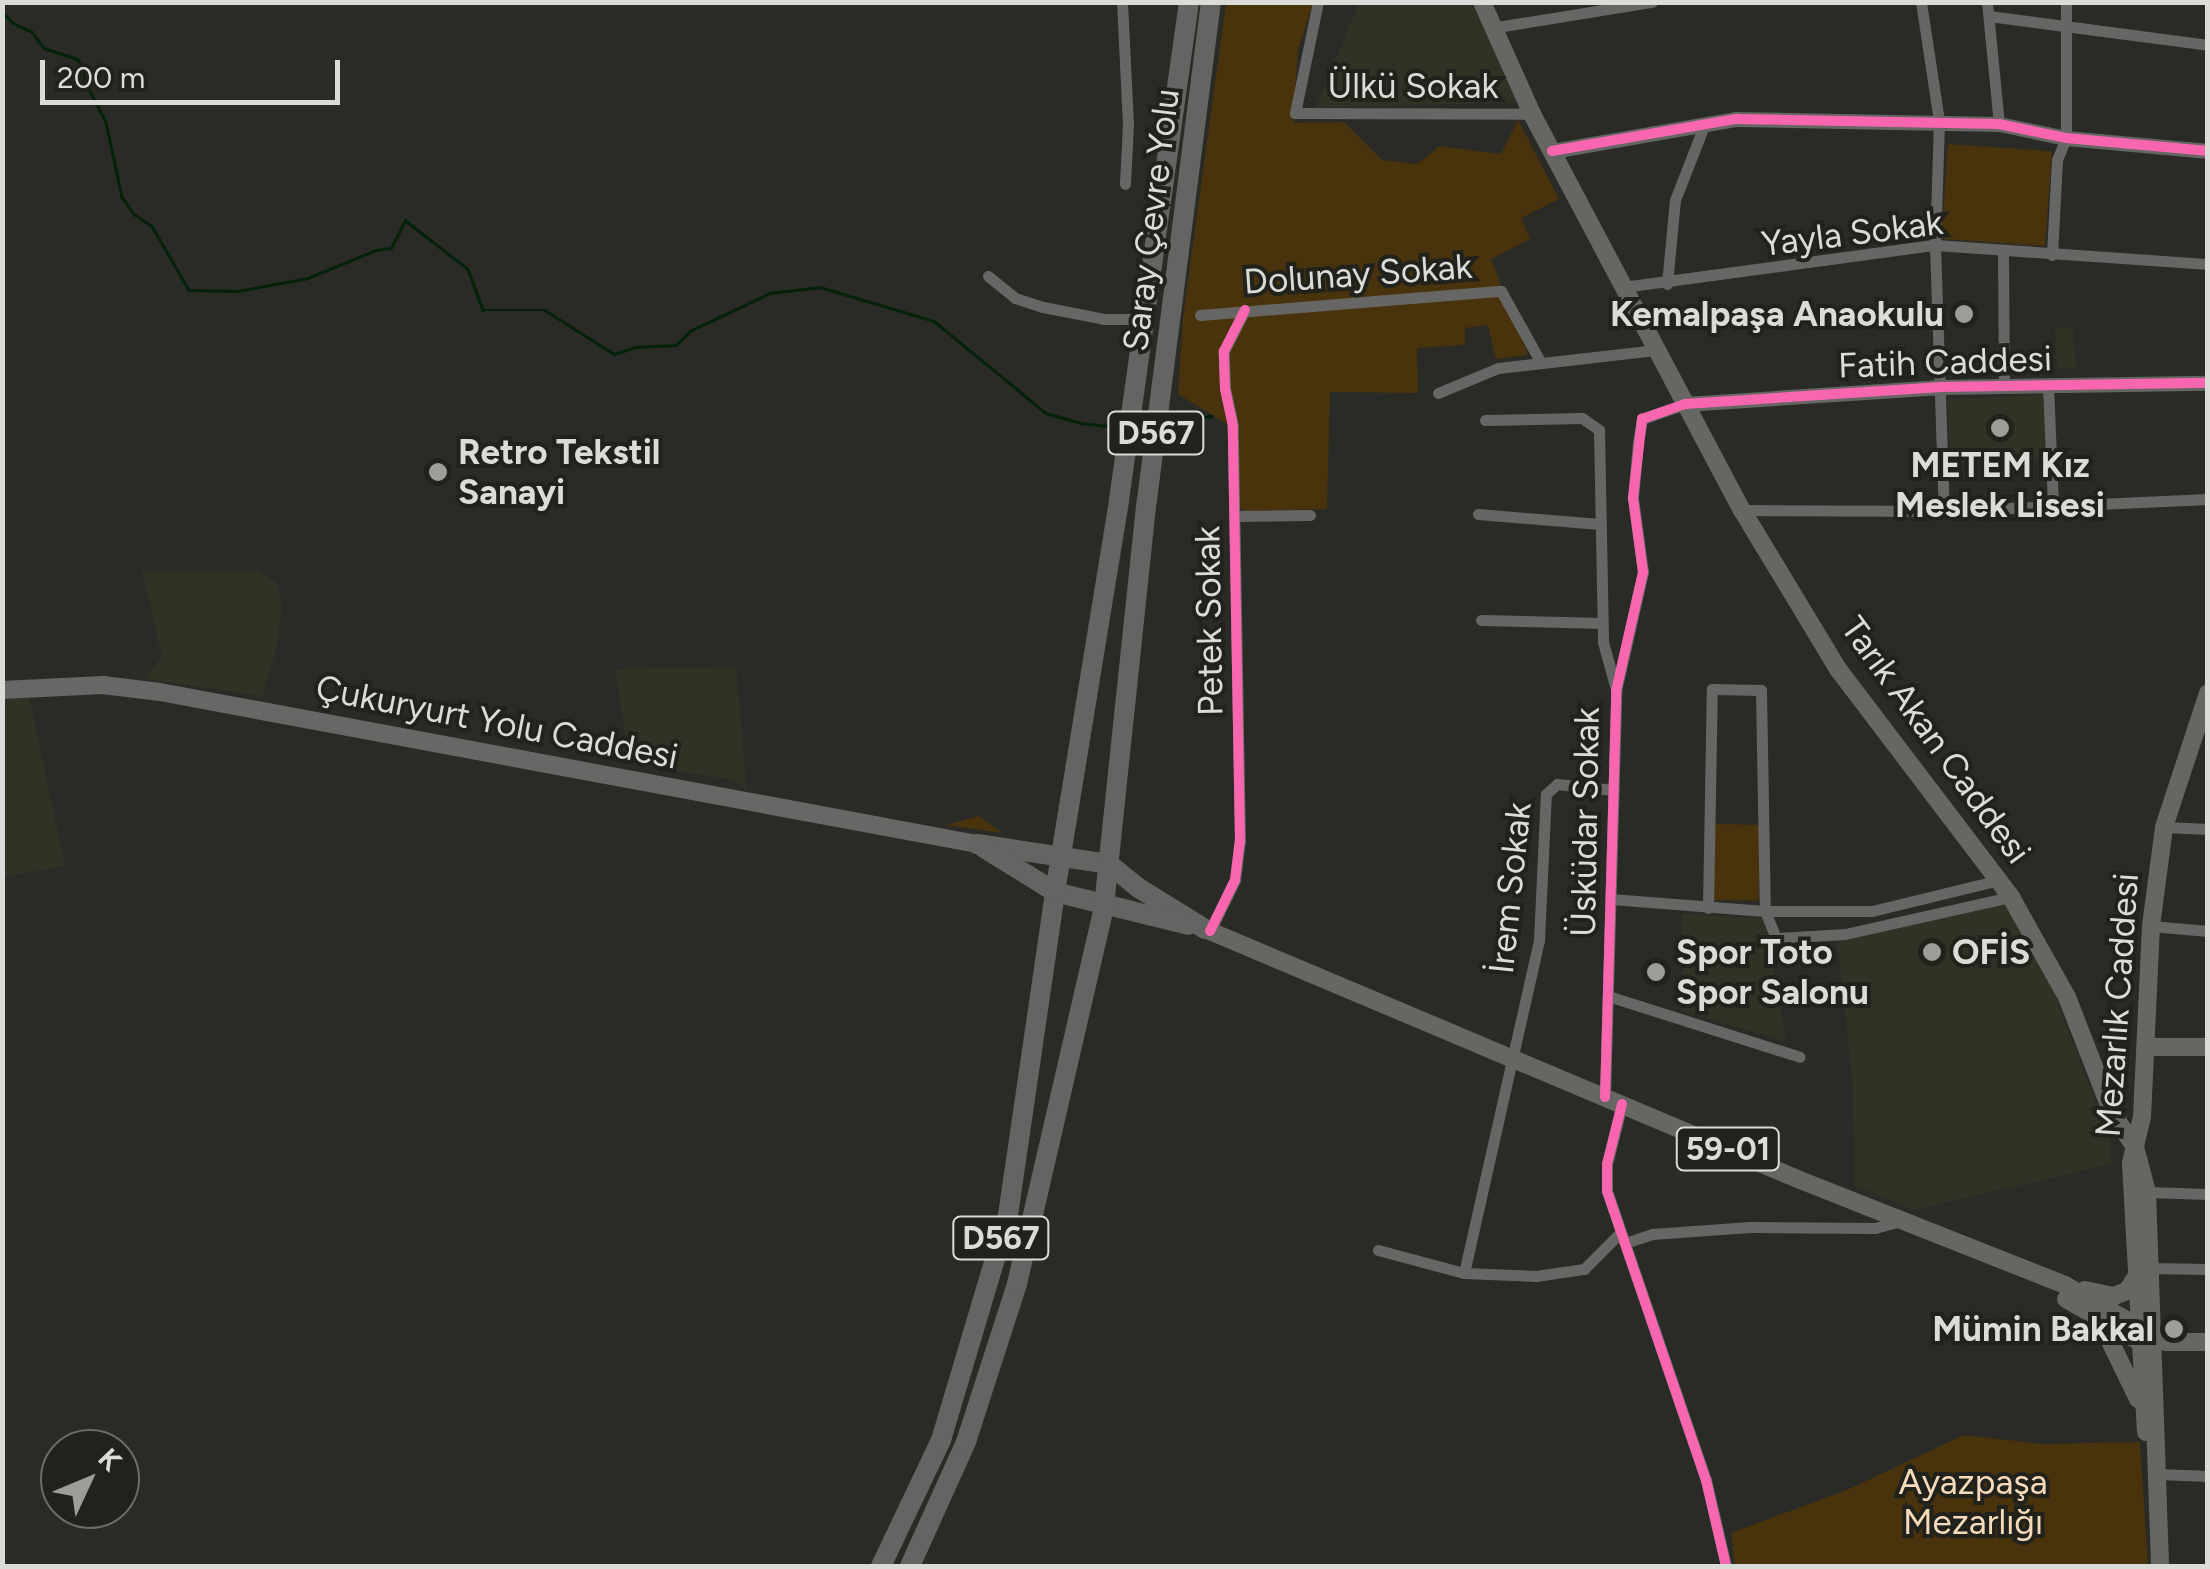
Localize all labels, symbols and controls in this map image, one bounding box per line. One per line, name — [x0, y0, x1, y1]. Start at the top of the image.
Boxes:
scale bar — [45, 40, 345, 102]
text: 200 m — [57, 59, 145, 96]
street label: Ülkü Sokak — [1328, 65, 1498, 107]
street label: Saray Çevre Yolu — [1114, 86, 1188, 354]
street label: Yayla Sokak — [1759, 201, 1945, 265]
street label: Dolunay Sokak — [1242, 245, 1474, 303]
place label: Kemalpaşa Anaokulu — [1610, 293, 1944, 335]
marker: Kemalpaşa Anaokulu — [1953, 303, 1975, 325]
street label: Fatih Caddesi — [1837, 337, 2053, 387]
road number: D567 — [1106, 406, 1206, 460]
marker: METEM Kız Meslek Lisesi — [1989, 417, 2011, 439]
place label: Retro Tekstil Sanayi — [458, 431, 660, 513]
place label: METEM Kız Meslek Lisesi — [1895, 444, 2105, 526]
marker: Retro Tekstil Sanayi — [427, 461, 449, 483]
street label: Petek Sokak — [1186, 526, 1232, 716]
street label: Tarık Akan Caddesi — [1832, 609, 2040, 871]
street label: Çukuryurt Yolu Caddesi — [313, 666, 681, 778]
street label: Üsküdar Sokak — [1562, 707, 1608, 937]
street label: İrem Sokak — [1480, 800, 1540, 976]
street label: Mezarlık Caddesi — [2087, 872, 2147, 1138]
place label: Spor Toto Spor Salonu — [1676, 931, 1869, 1013]
place label: OFİS — [1952, 931, 2030, 973]
marker: OFİS — [1921, 941, 1943, 963]
marker: Spor Toto Spor Salonu — [1645, 961, 1667, 983]
road number: 59-01 — [1676, 1122, 1780, 1176]
road number: D567 — [951, 1211, 1051, 1265]
place label: Mümin Bakkal — [1932, 1308, 2154, 1350]
marker: Mümin Bakkal — [2163, 1318, 2185, 1340]
north arrow — [40, 1429, 140, 1529]
text: K — [91, 1441, 129, 1478]
park label: Ayazpaşa Mezarlığı — [1898, 1461, 2048, 1543]

